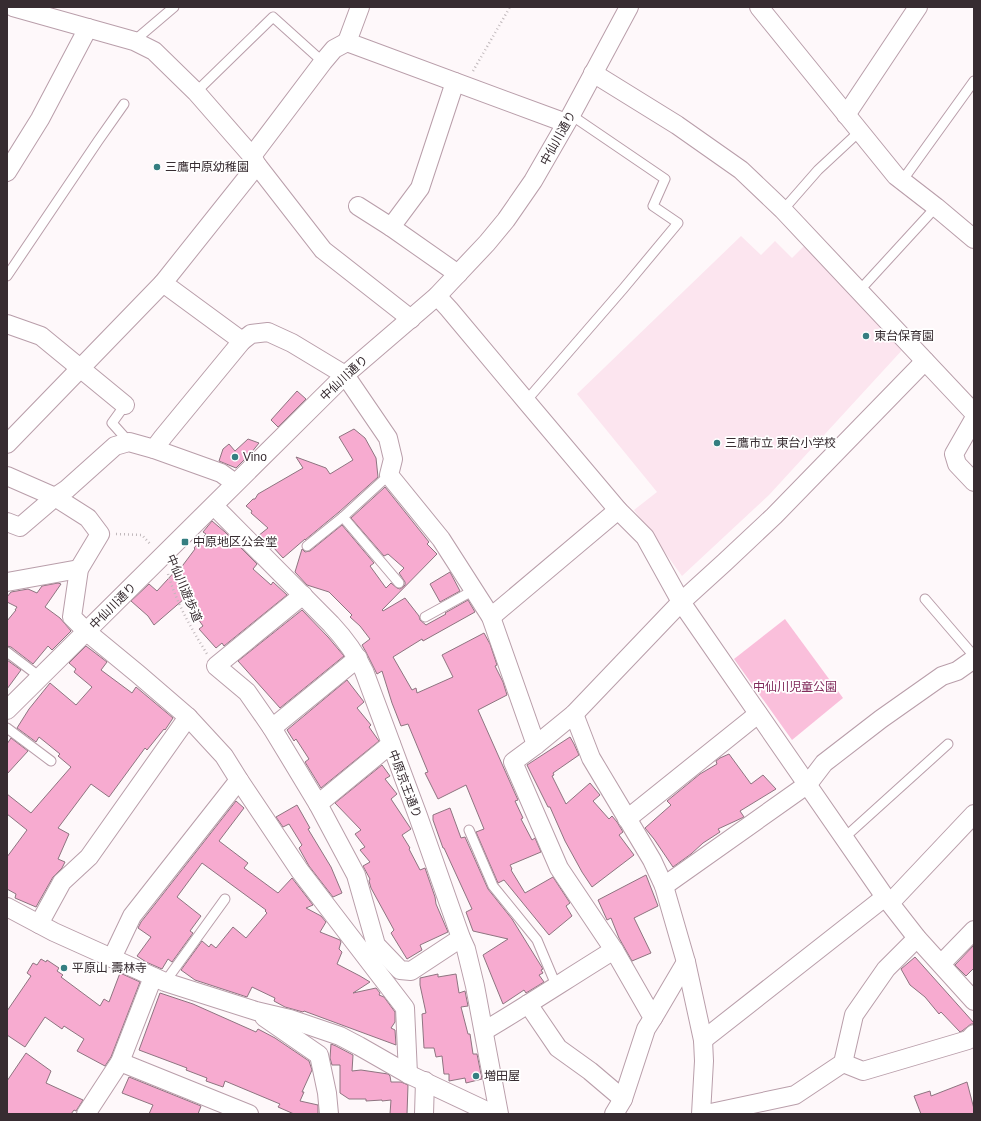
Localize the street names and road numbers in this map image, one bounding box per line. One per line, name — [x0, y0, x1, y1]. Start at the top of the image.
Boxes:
street label: 中仙川通り — [537, 108, 579, 168]
street label: 中仙川通り — [317, 352, 371, 404]
street label: 中仙川遊歩道 — [163, 552, 205, 624]
street label: 中仙川通り — [87, 580, 139, 632]
street label: 中原京王通り — [386, 748, 424, 820]

